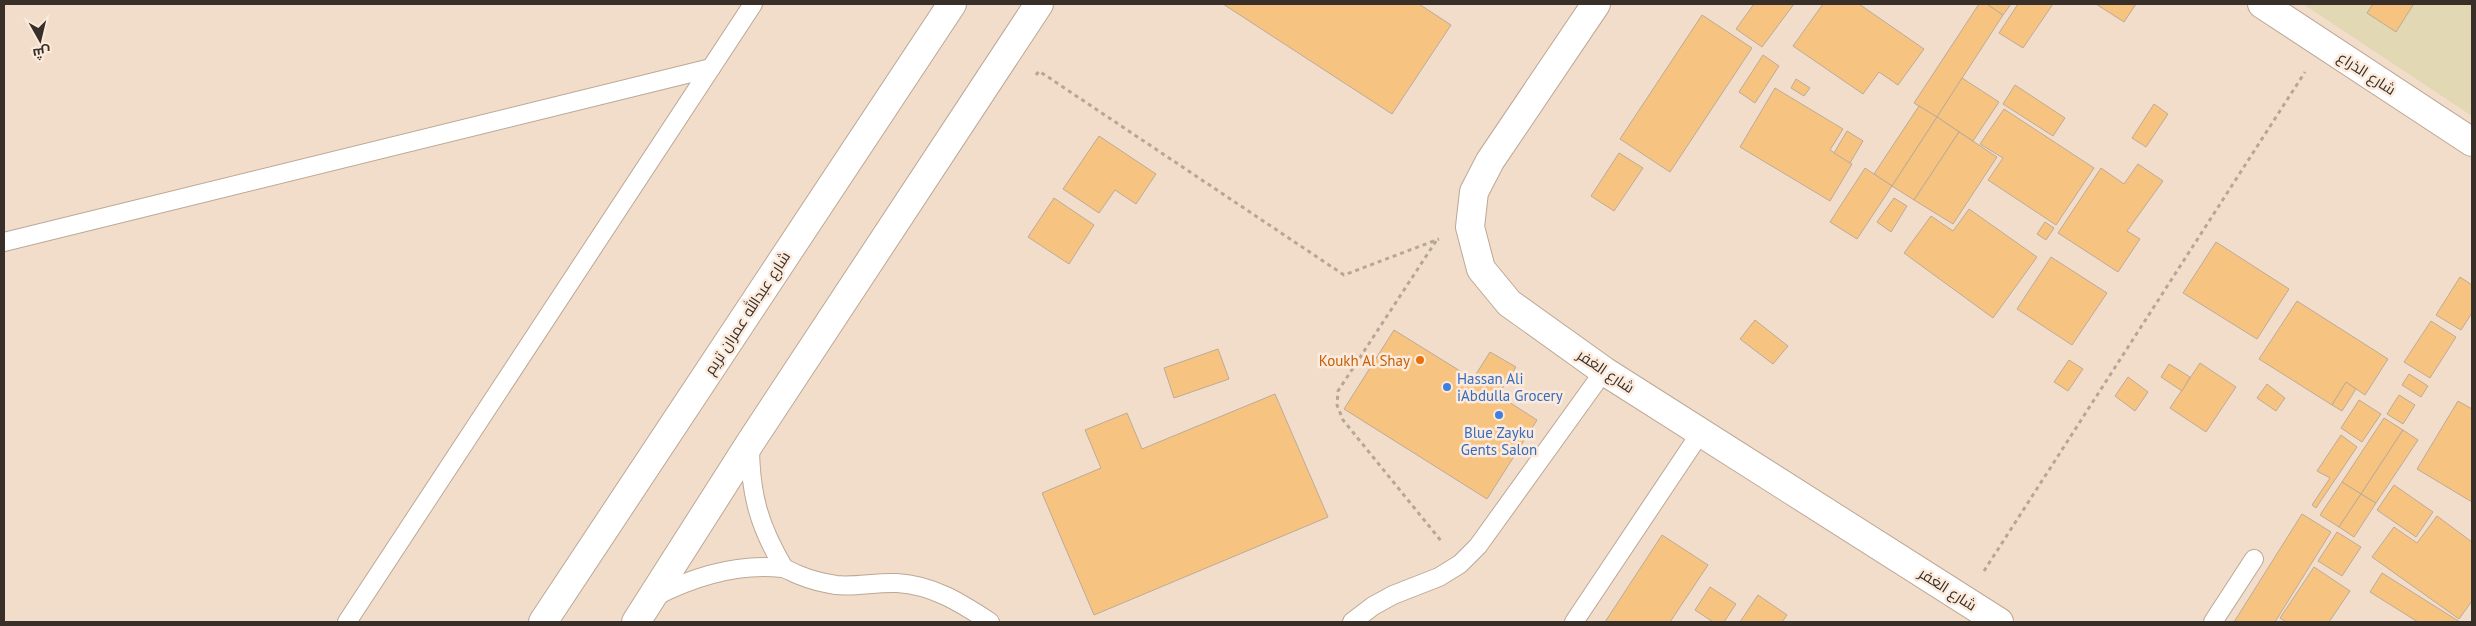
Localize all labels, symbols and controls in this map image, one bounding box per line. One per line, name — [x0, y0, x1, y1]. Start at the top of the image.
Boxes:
north arrow — [15, 15, 65, 65]
text: ش — [32, 43, 52, 63]
street label: شارع الذراع — [2333, 47, 2400, 100]
street label: شارع عبدالله عمران تريم — [700, 248, 796, 379]
street label: شارع الغفر — [1572, 344, 1638, 399]
place label: Koukh Al Shay — [1319, 351, 1410, 370]
marker: Koukh Al Shay — [1414, 354, 1426, 366]
place label: Hassan Ali iAbdulla Grocery — [1457, 369, 1563, 405]
marker: Hassan Ali iAbdulla Grocery — [1441, 381, 1453, 393]
marker: Blue Zayku Gents Salon — [1493, 409, 1505, 421]
place label: Blue Zayku Gents Salon — [1461, 423, 1537, 459]
street label: شارع الغفر — [1914, 563, 1980, 616]

